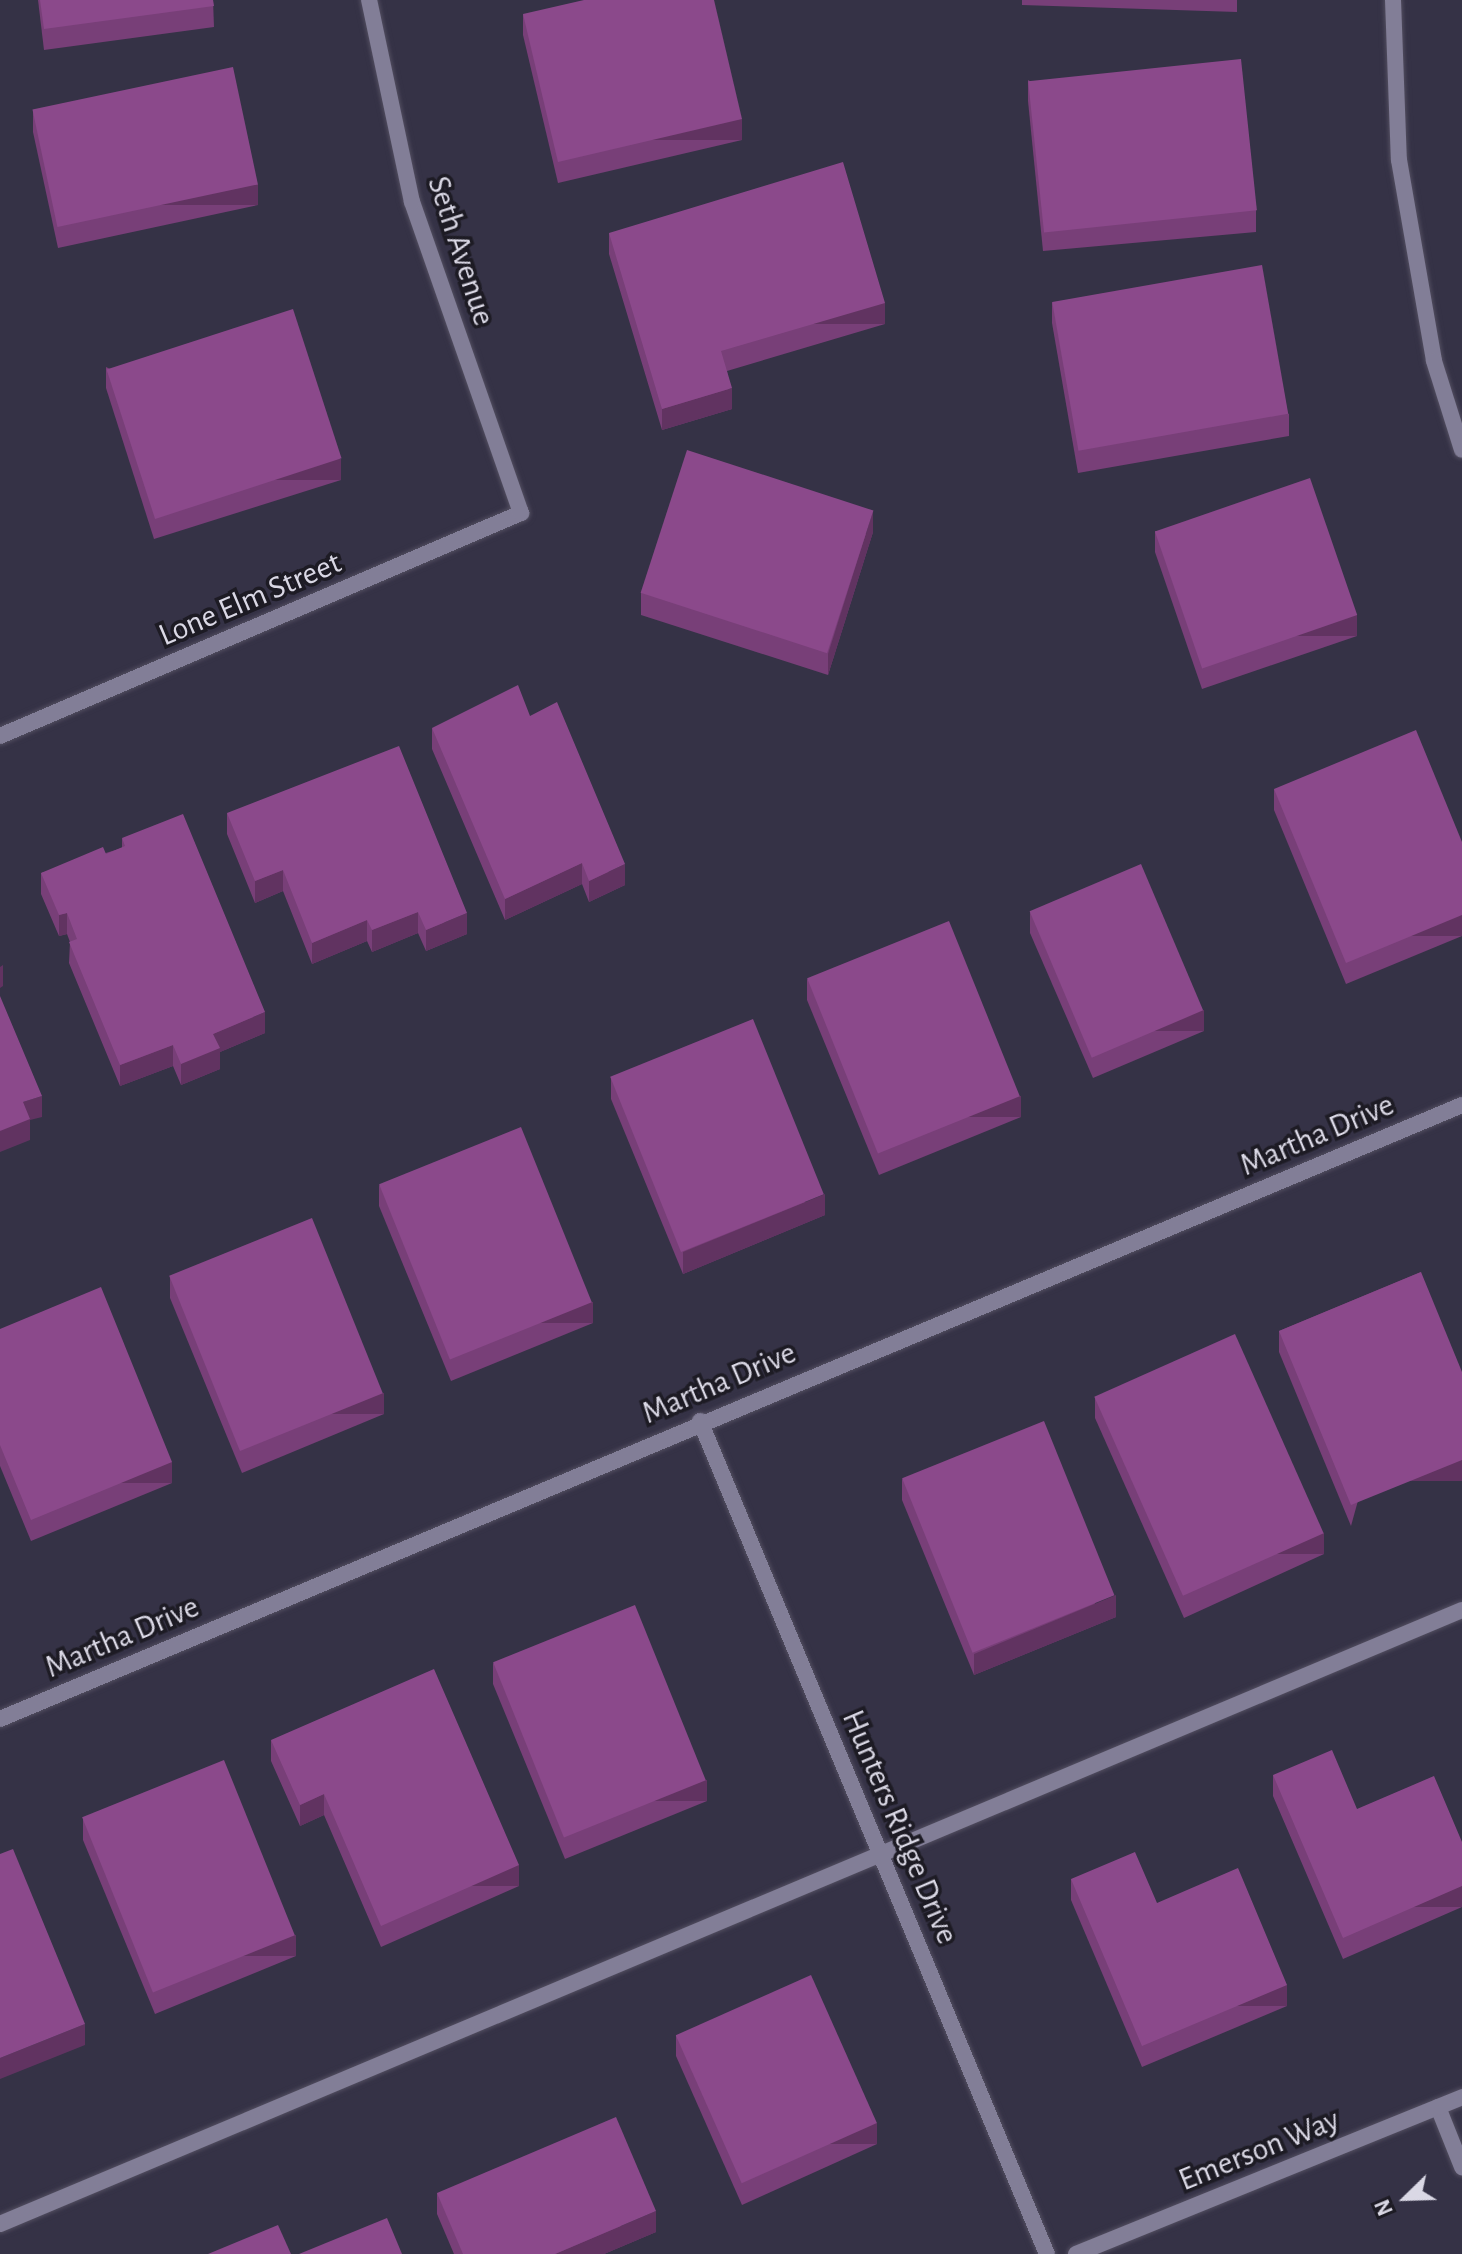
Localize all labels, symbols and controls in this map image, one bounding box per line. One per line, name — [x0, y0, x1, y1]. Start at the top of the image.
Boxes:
street label: Seth Avenue — [419, 172, 503, 330]
street label: Lone Elm Street — [153, 543, 347, 655]
street label: Martha Drive — [1234, 1085, 1400, 1185]
street label: Martha Drive — [636, 1333, 802, 1433]
street label: Martha Drive — [39, 1587, 205, 1687]
street label: Hunters Ridge Drive — [833, 1704, 967, 1950]
street label: Emerson Way — [1173, 2100, 1345, 2200]
north arrow — [1366, 2158, 1446, 2238]
text: N — [1371, 2196, 1397, 2219]

